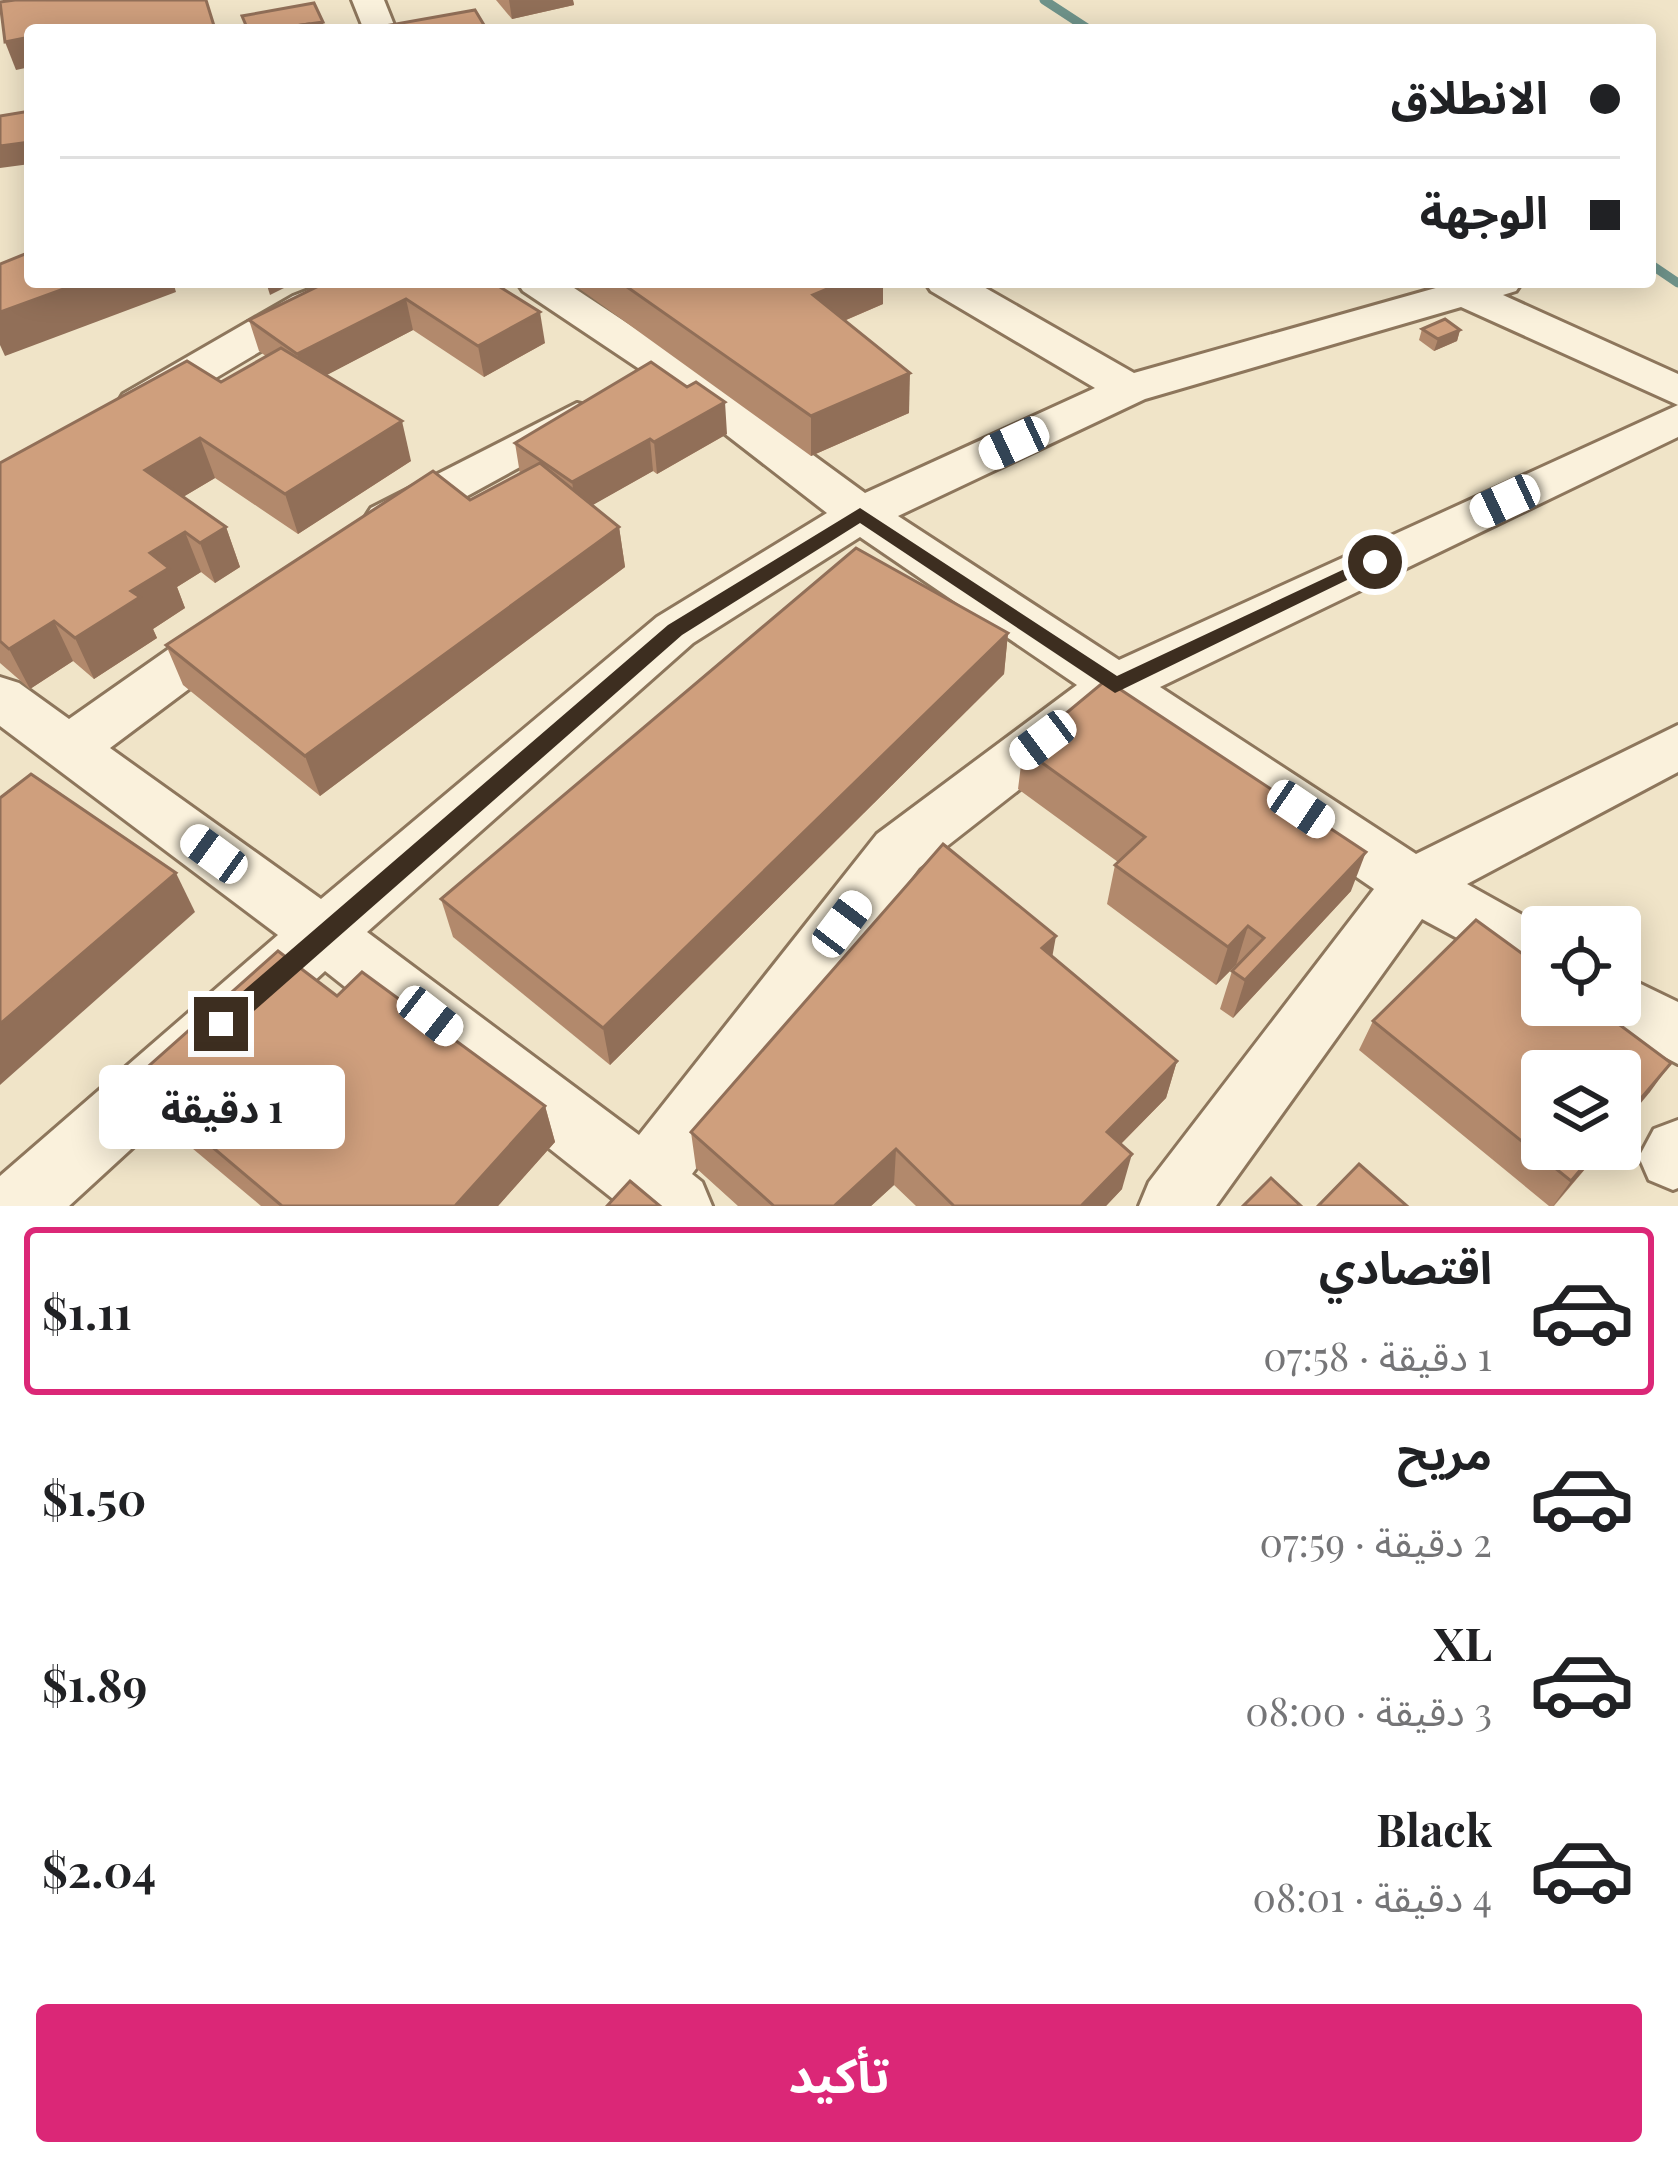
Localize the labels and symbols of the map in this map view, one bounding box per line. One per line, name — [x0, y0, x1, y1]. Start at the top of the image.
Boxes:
car — [974, 411, 1054, 475]
car — [1465, 469, 1545, 533]
route start — [1348, 535, 1402, 589]
car — [1003, 704, 1083, 776]
car — [1261, 774, 1341, 844]
car — [174, 818, 254, 890]
car — [806, 884, 878, 964]
car — [391, 980, 469, 1052]
route end — [194, 997, 248, 1051]
callout: 1 دقيقة — [98, 1066, 344, 1150]

